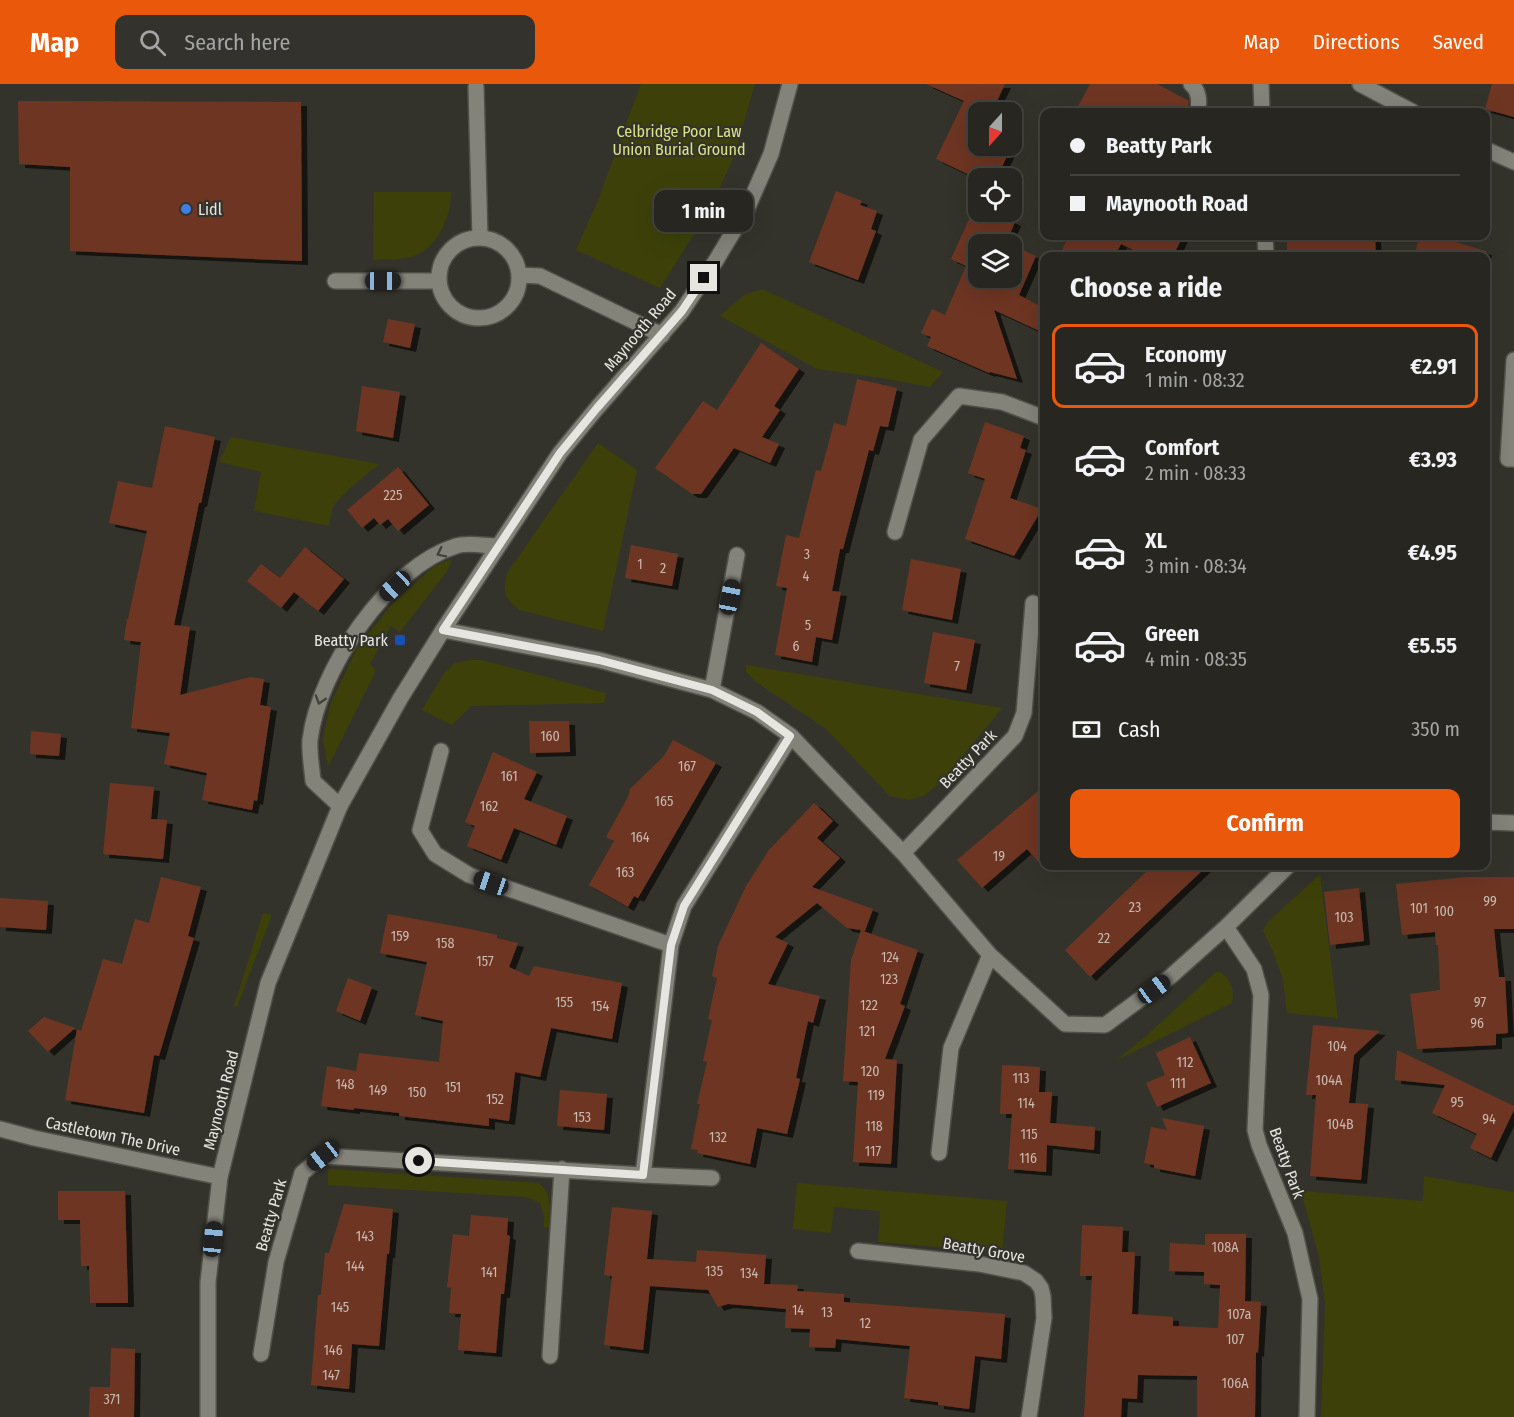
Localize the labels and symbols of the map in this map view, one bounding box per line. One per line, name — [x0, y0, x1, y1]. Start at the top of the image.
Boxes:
north arrow — [968, 102, 1022, 156]
park label: Celbridge Poor Law Union Burial Ground — [613, 122, 745, 159]
callout: 1 min — [654, 191, 754, 233]
place label: Lidl — [198, 200, 222, 219]
marker: Lidl — [179, 202, 193, 216]
route end — [690, 264, 717, 291]
car — [365, 272, 401, 290]
street label: Maynooth Road — [600, 285, 680, 375]
house number: 225 — [384, 487, 402, 504]
one-way arrow — [436, 546, 447, 558]
house number: 3 — [804, 546, 810, 563]
house number: 1 — [637, 556, 643, 573]
house number: 2 — [660, 560, 666, 577]
car — [376, 567, 414, 605]
house number: 4 — [803, 568, 810, 585]
car — [718, 578, 742, 616]
house number: 5 — [805, 617, 811, 634]
place label: Beatty Park — [314, 631, 389, 650]
marker: Beatty Park — [393, 633, 407, 647]
house number: 6 — [793, 638, 800, 655]
house number: 7 — [954, 658, 960, 675]
one-way arrow — [315, 694, 327, 705]
street label: Beatty Park — [935, 725, 1001, 792]
house number: 160 — [540, 728, 560, 745]
house number: 167 — [678, 758, 696, 775]
house number: 161 — [500, 768, 518, 785]
house number: 165 — [655, 793, 673, 810]
house number: 162 — [480, 798, 498, 815]
house number: 164 — [630, 829, 650, 846]
house number: 19 — [993, 848, 1005, 865]
house number: 163 — [616, 864, 634, 881]
car — [471, 869, 511, 897]
house number: 99 — [1483, 893, 1497, 910]
house number: 23 — [1129, 899, 1141, 916]
house number: 101 — [1410, 900, 1428, 917]
house number: 100 — [1434, 903, 1454, 920]
house number: 103 — [1335, 909, 1353, 926]
house number: 159 — [391, 928, 409, 945]
house number: 22 — [1098, 930, 1110, 947]
house number: 158 — [436, 935, 454, 952]
house number: 124 — [881, 949, 899, 966]
house number: 157 — [476, 953, 494, 970]
house number: 123 — [880, 971, 898, 988]
car — [1134, 971, 1174, 1007]
house number: 155 — [555, 994, 573, 1011]
house number: 97 — [1474, 994, 1486, 1011]
house number: 122 — [860, 997, 878, 1014]
house number: 154 — [591, 998, 610, 1015]
house number: 96 — [1470, 1015, 1484, 1032]
house number: 121 — [859, 1023, 875, 1040]
house number: 104 — [1327, 1038, 1347, 1055]
street label: Maynooth Road — [199, 1048, 243, 1152]
house number: 112 — [1177, 1054, 1193, 1071]
house number: 120 — [861, 1063, 879, 1080]
house number: 113 — [1012, 1070, 1030, 1087]
house number: 104A — [1316, 1072, 1343, 1089]
house number: 111 — [1170, 1075, 1186, 1092]
house number: 148 — [335, 1076, 355, 1093]
house number: 151 — [445, 1079, 461, 1096]
house number: 149 — [369, 1082, 388, 1099]
house number: 150 — [407, 1084, 427, 1101]
house number: 119 — [867, 1087, 885, 1104]
house number: 152 — [486, 1091, 504, 1108]
house number: 95 — [1450, 1094, 1464, 1111]
house number: 114 — [1017, 1095, 1035, 1112]
house number: 153 — [573, 1109, 591, 1126]
house number: 94 — [1482, 1111, 1496, 1128]
street label: Castletown The Drive — [44, 1112, 182, 1160]
house number: 104B — [1326, 1116, 1354, 1133]
house number: 118 — [865, 1118, 883, 1135]
street label: Beatty Park — [1265, 1125, 1309, 1202]
house number: 115 — [1020, 1126, 1038, 1143]
house number: 132 — [709, 1129, 727, 1146]
car — [303, 1138, 343, 1174]
house number: 117 — [865, 1143, 882, 1160]
route start — [405, 1147, 432, 1174]
house number: 116 — [1019, 1150, 1037, 1167]
street label: Beatty Park — [252, 1176, 290, 1253]
car — [202, 1220, 224, 1258]
house number: 143 — [356, 1228, 374, 1245]
street label: Beatty Grove — [941, 1233, 1027, 1267]
house number: 108A — [1211, 1239, 1239, 1256]
house number: 144 — [345, 1258, 365, 1275]
house number: 135 — [705, 1263, 723, 1280]
house number: 141 — [481, 1264, 497, 1281]
house number: 134 — [740, 1265, 758, 1282]
house number: 145 — [331, 1299, 349, 1316]
house number: 14 — [792, 1302, 804, 1319]
house number: 13 — [821, 1304, 833, 1321]
house number: 107a — [1227, 1306, 1251, 1323]
house number: 12 — [859, 1315, 871, 1332]
house number: 107 — [1226, 1331, 1244, 1348]
house number: 146 — [323, 1342, 343, 1359]
house number: 147 — [322, 1367, 340, 1384]
house number: 106A — [1221, 1375, 1249, 1392]
house number: 371 — [103, 1391, 121, 1408]

